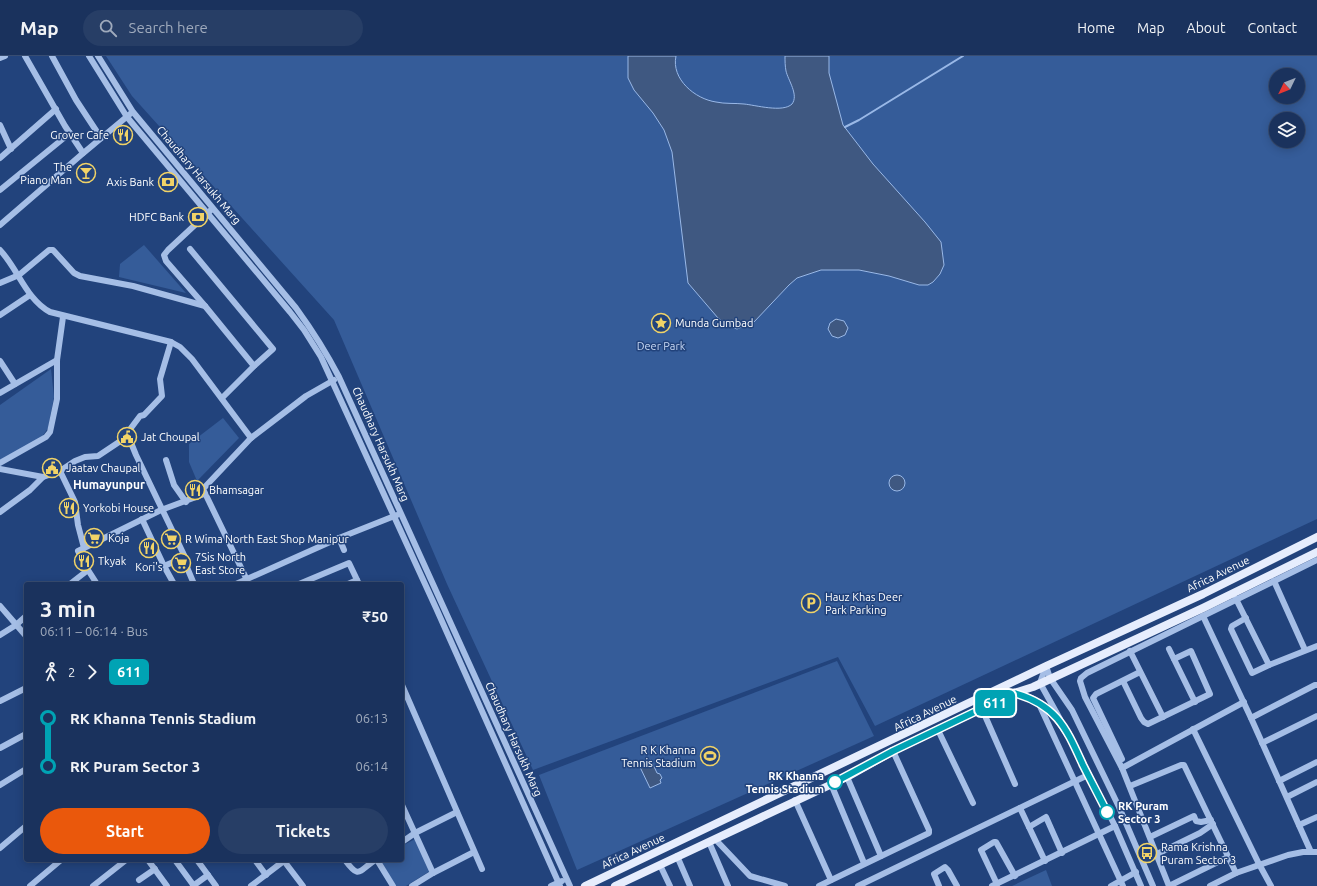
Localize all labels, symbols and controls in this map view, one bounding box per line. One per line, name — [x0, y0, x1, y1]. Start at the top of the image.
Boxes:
search box — [83, 10, 363, 46]
text: Map — [20, 17, 59, 39]
icon: search — [97, 17, 119, 39]
text: Search here — [129, 19, 208, 36]
text: Home — [1077, 20, 1115, 36]
text: Map — [1137, 20, 1165, 36]
text: About — [1187, 20, 1226, 36]
text: Contact — [1248, 20, 1297, 36]
north arrow — [1269, 68, 1305, 104]
map controls — [1269, 68, 1305, 148]
button: layers — [1269, 112, 1305, 148]
restaurant icon: Grover Cafe — [112, 124, 134, 146]
street label: Chaudhary Harsukh Marg — [155, 124, 243, 226]
place label: Grover Cafe — [50, 129, 109, 141]
place label: The Piano Man — [20, 161, 72, 186]
bar icon: The Piano Man — [75, 162, 97, 184]
bank icon: Axis Bank — [157, 171, 179, 193]
place label: Axis Bank — [107, 176, 154, 188]
bank icon: HDFC Bank — [187, 206, 209, 228]
place label: HDFC Bank — [129, 211, 184, 223]
place icon: Munda Gumbad — [650, 312, 672, 334]
place label: Munda Gumbad — [675, 317, 753, 329]
park label: Deer Park — [637, 340, 686, 352]
street label: Chaudhary Harsukh Marg — [350, 385, 412, 503]
public building icon: Jat Choupal — [116, 426, 138, 448]
place label: Jat Choupal — [141, 431, 200, 443]
public building icon: Jaatav Chaupal — [41, 457, 63, 479]
place label: Jaatav Chaupal — [66, 462, 141, 474]
district label: Humayunpur — [73, 478, 145, 491]
restaurant icon: Bhamsagar — [184, 479, 206, 501]
place label: Bhamsagar — [209, 484, 265, 496]
restaurant icon: Yorkobi House — [58, 497, 80, 519]
place label: Yorkobi House — [83, 502, 154, 514]
supermarket icon: Koja — [83, 527, 105, 549]
supermarket icon: R Wima North East Shop Manipur — [160, 528, 182, 550]
place label: Koja — [108, 532, 129, 544]
place label: R Wima North East Shop Manipur — [185, 533, 349, 545]
restaurant icon: Kori's — [138, 537, 160, 559]
restaurant icon: Tkyak — [73, 550, 95, 572]
place label: 7Sis North East Store — [195, 551, 246, 576]
supermarket icon: 7Sis North East Store — [170, 552, 192, 574]
street label: Africa Avenue — [1185, 554, 1251, 594]
place label: Tkyak — [98, 555, 127, 567]
place label: Kori's — [135, 561, 163, 573]
place label: Hauz Khas Deer Park Parking — [825, 591, 903, 616]
parking icon: Hauz Khas Deer Park Parking — [800, 592, 822, 614]
text: 3 min — [40, 596, 96, 621]
text: ₹50 — [363, 608, 388, 625]
text: 06:11 – 06:14 · Bus — [40, 624, 148, 638]
icon: walk — [40, 661, 62, 683]
icon: forward — [81, 661, 103, 683]
text: 611 — [117, 664, 141, 680]
text: 2 — [68, 665, 75, 679]
street label: Chaudhary Harsukh Marg — [483, 680, 545, 798]
line badge: 611 — [972, 690, 1018, 716]
street label: Africa Avenue — [892, 693, 958, 733]
text: 611 — [983, 695, 1007, 711]
text: RK Khanna Tennis Stadium — [70, 710, 256, 727]
text: 06:13 — [355, 711, 388, 725]
place label: R K Khanna Tennis Stadium — [621, 744, 696, 769]
sports icon: R K Khanna Tennis Stadium — [699, 745, 721, 767]
text: RK Puram Sector 3 — [70, 758, 200, 775]
text: 06:14 — [355, 759, 388, 773]
place label: RK Khanna Tennis Stadium — [746, 770, 824, 795]
marker: RK Khanna Tennis Stadium — [827, 774, 843, 790]
place label: RK Puram Sector 3 — [1118, 800, 1168, 825]
marker: RK Puram Sector 3 — [1099, 804, 1115, 820]
button: Start — [40, 808, 210, 854]
button: Tickets — [218, 808, 388, 854]
street label: Africa Avenue — [599, 831, 667, 871]
place label: Rama Krishna Puram Sector 3 — [1161, 841, 1236, 866]
bus stop icon: Rama Krishna Puram Sector 3 — [1136, 842, 1158, 864]

